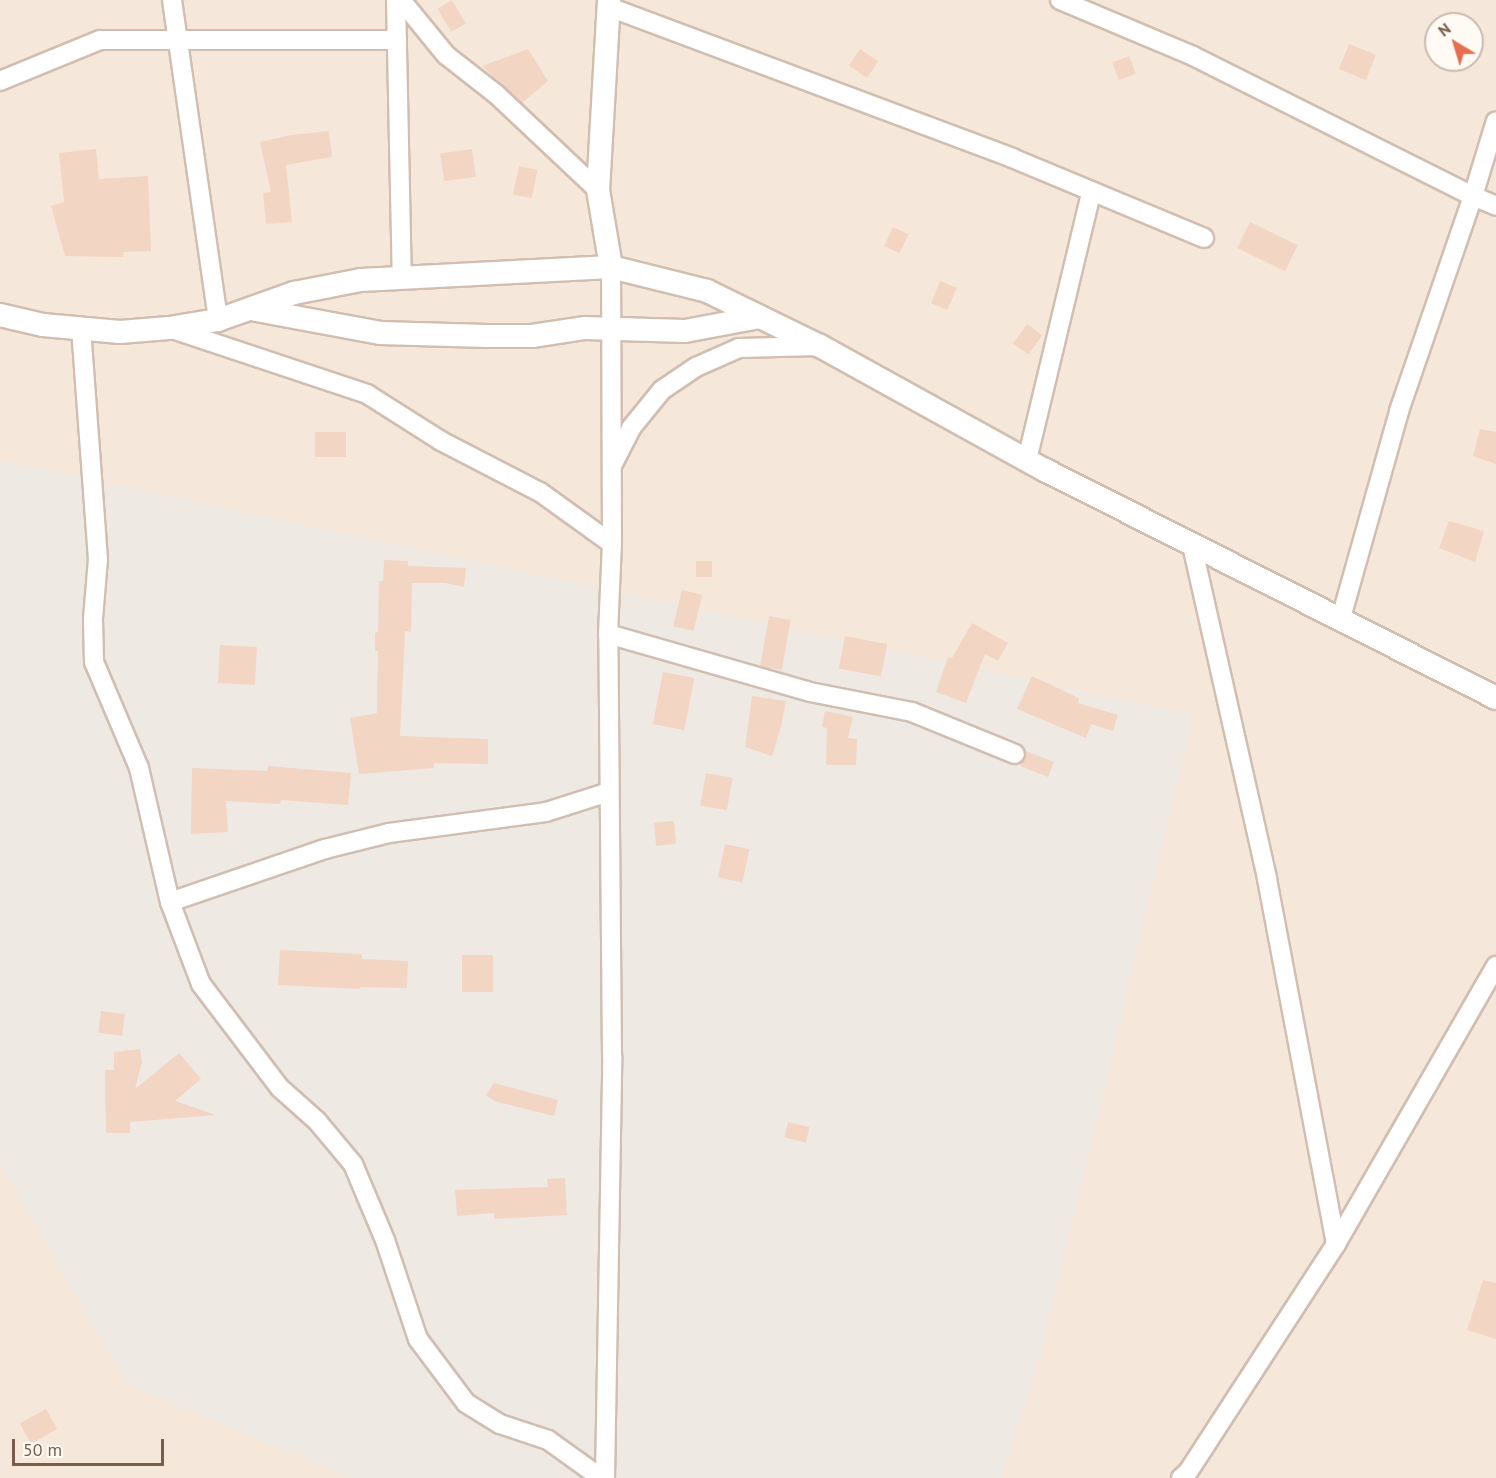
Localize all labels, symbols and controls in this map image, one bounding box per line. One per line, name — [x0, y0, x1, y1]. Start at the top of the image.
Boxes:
north arrow — [1424, 12, 1484, 72]
text: N — [1434, 18, 1454, 41]
scale bar — [15, 1427, 166, 1465]
text: 50 m — [23, 1438, 62, 1461]

